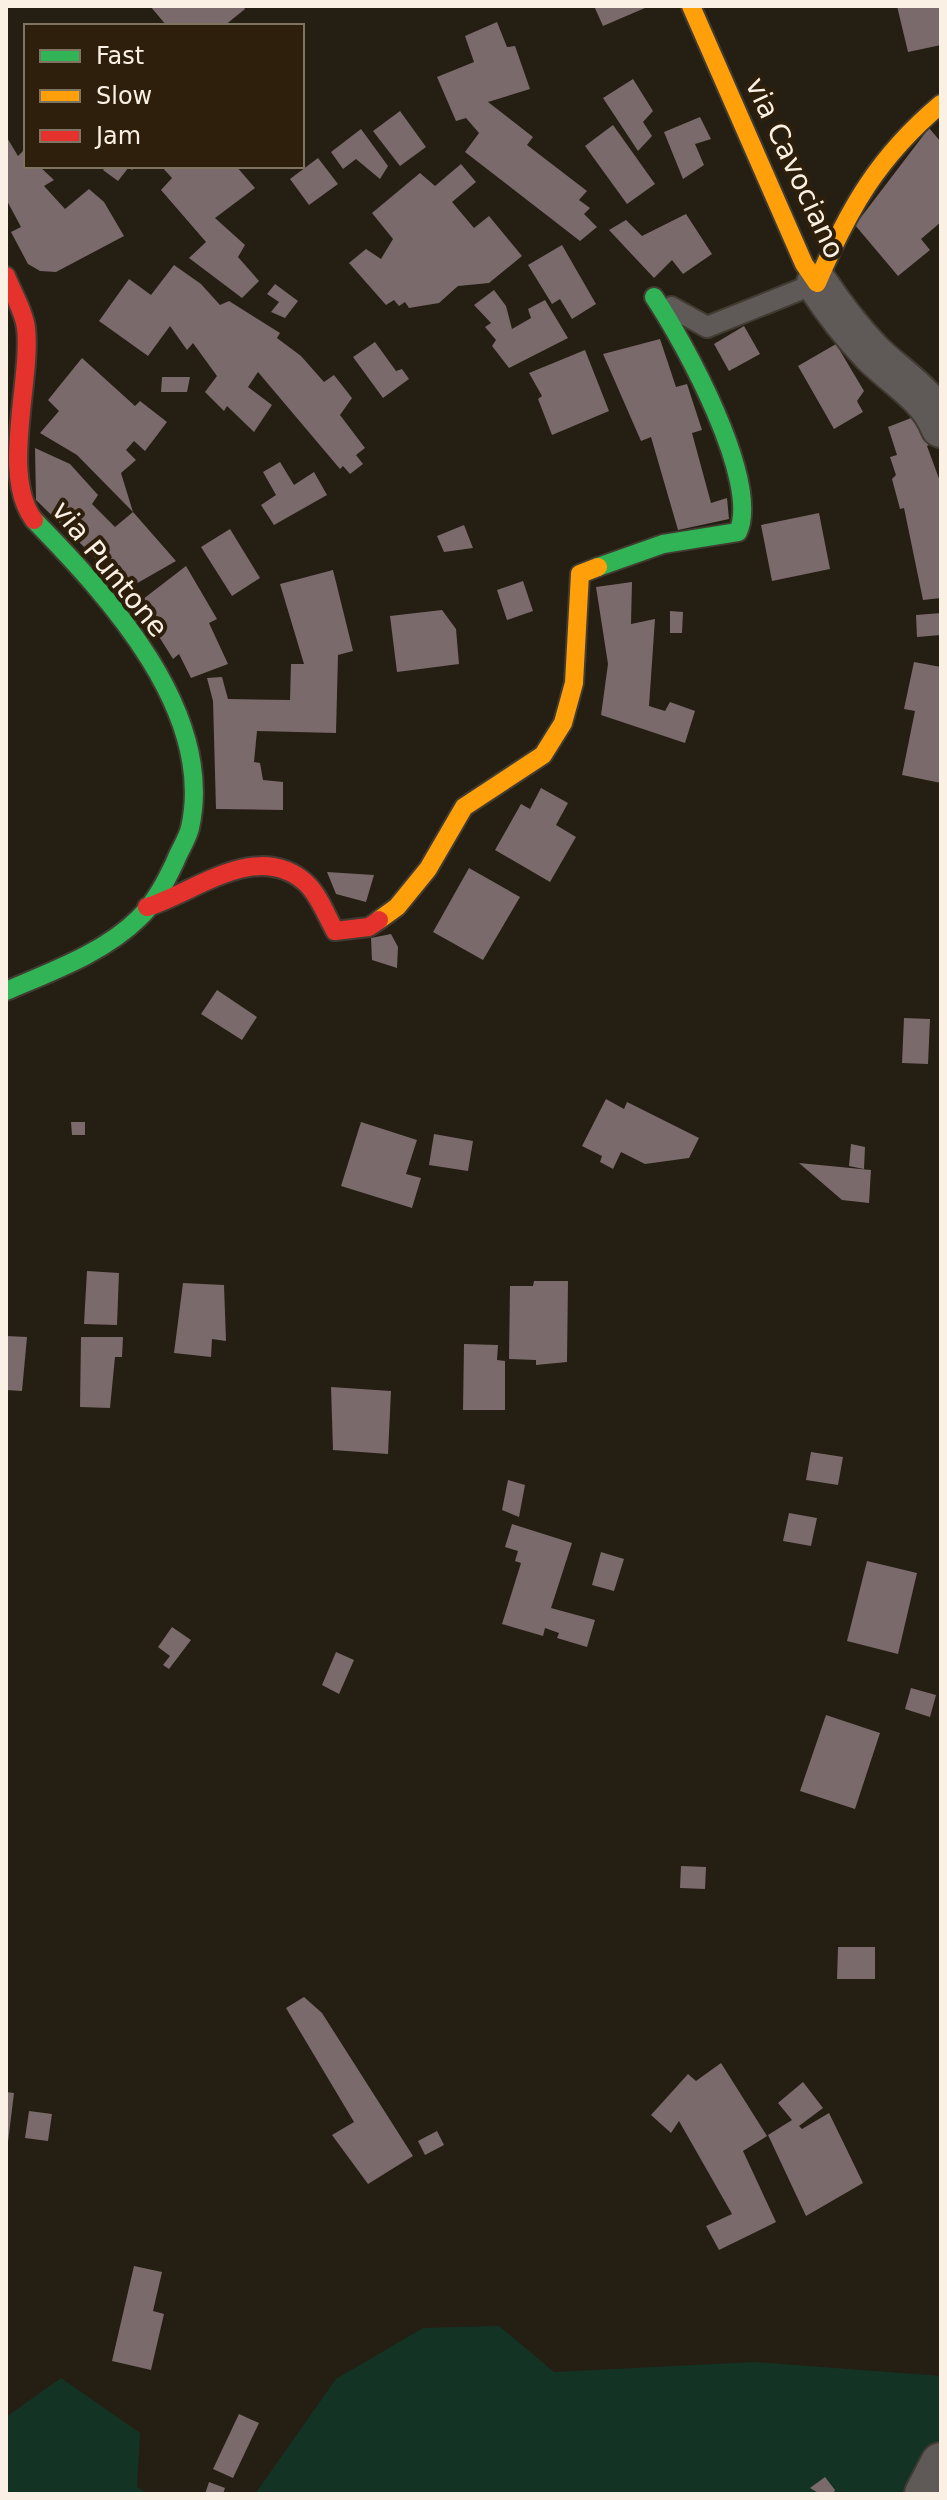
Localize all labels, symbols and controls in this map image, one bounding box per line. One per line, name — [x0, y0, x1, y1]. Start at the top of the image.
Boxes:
legend — [24, 24, 304, 168]
text: Fast — [96, 42, 144, 70]
street label: via Cavociano — [739, 72, 851, 264]
text: Slow — [96, 82, 152, 110]
text: Jam — [94, 122, 141, 150]
street label: via Puntone — [45, 494, 175, 644]

